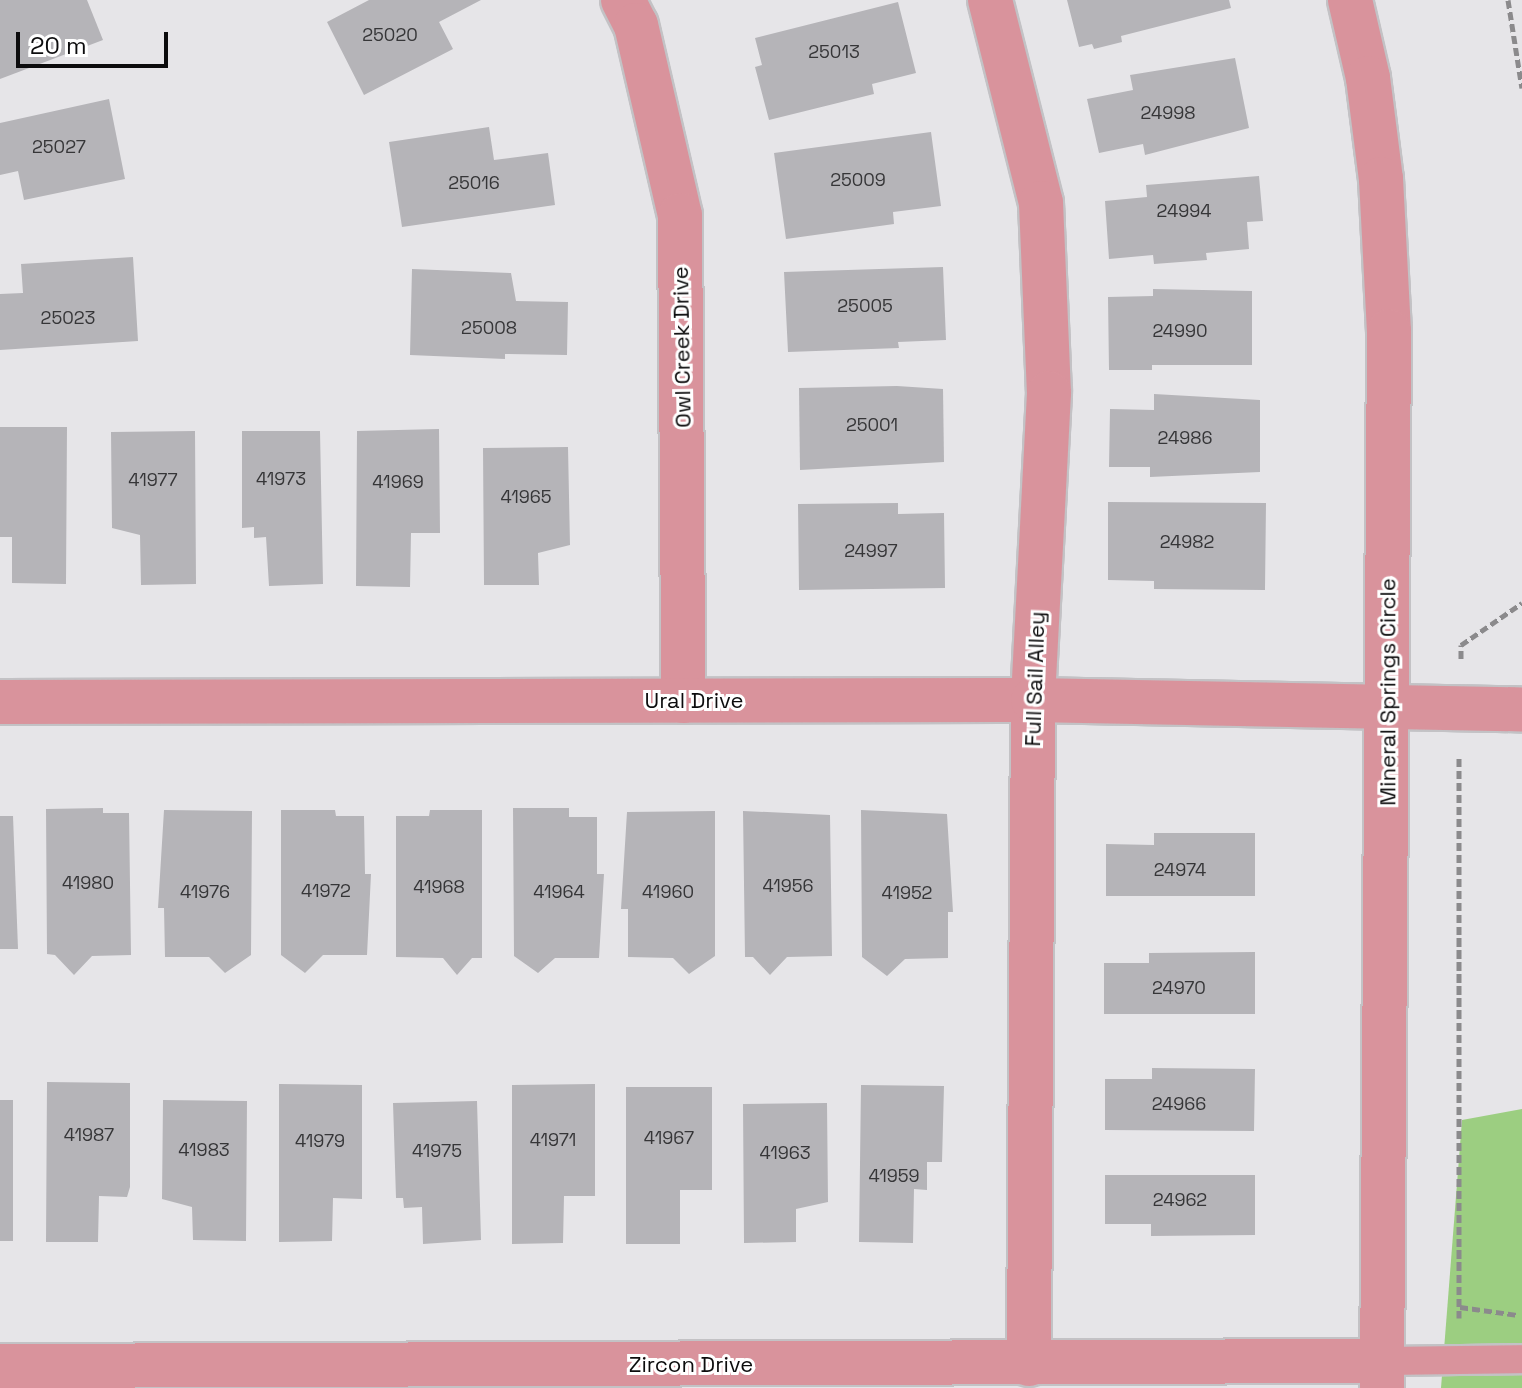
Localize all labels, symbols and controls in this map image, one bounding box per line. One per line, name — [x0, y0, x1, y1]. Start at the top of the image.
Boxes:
scale bar — [20, 16, 172, 66]
house number: 25020 — [362, 24, 418, 46]
text: 20 m — [30, 30, 87, 61]
house number: 25013 — [808, 41, 860, 63]
house number: 24998 — [1141, 102, 1195, 124]
house number: 25027 — [32, 136, 86, 158]
house number: 25009 — [830, 169, 886, 191]
house number: 25016 — [448, 172, 500, 194]
house number: 24994 — [1157, 200, 1211, 222]
street label: Owl Creek Drive — [667, 266, 697, 428]
house number: 25005 — [837, 295, 893, 317]
house number: 25023 — [41, 307, 95, 329]
house number: 25008 — [461, 317, 517, 339]
house number: 24990 — [1152, 320, 1208, 342]
house number: 25001 — [846, 414, 898, 436]
house number: 24986 — [1158, 427, 1212, 449]
house number: 41973 — [256, 468, 306, 490]
house number: 41977 — [128, 469, 178, 491]
house number: 41969 — [372, 471, 424, 493]
house number: 41965 — [500, 486, 552, 508]
house number: 24982 — [1160, 531, 1214, 553]
house number: 24997 — [844, 540, 898, 562]
street label: Mineral Springs Circle — [1375, 578, 1401, 806]
street label: Full Sail Alley — [1019, 611, 1051, 747]
street label: Ural Drive — [645, 688, 743, 714]
house number: 24974 — [1154, 859, 1206, 881]
house number: 41980 — [62, 872, 114, 894]
house number: 41956 — [762, 875, 814, 897]
house number: 41968 — [413, 876, 465, 898]
house number: 41972 — [301, 880, 351, 902]
house number: 41976 — [180, 881, 230, 903]
house number: 41964 — [533, 881, 585, 903]
house number: 41960 — [642, 881, 694, 903]
house number: 41952 — [882, 882, 932, 904]
house number: 24970 — [1152, 977, 1206, 999]
house number: 24966 — [1152, 1093, 1206, 1115]
house number: 41987 — [64, 1124, 114, 1146]
house number: 41967 — [644, 1127, 694, 1149]
house number: 41971 — [530, 1129, 576, 1151]
house number: 41979 — [295, 1130, 345, 1152]
house number: 41983 — [178, 1139, 230, 1161]
house number: 41975 — [412, 1140, 462, 1162]
house number: 41963 — [759, 1142, 811, 1164]
house number: 41959 — [868, 1165, 920, 1187]
house number: 24962 — [1153, 1189, 1207, 1211]
street label: Zircon Drive — [629, 1352, 753, 1378]

